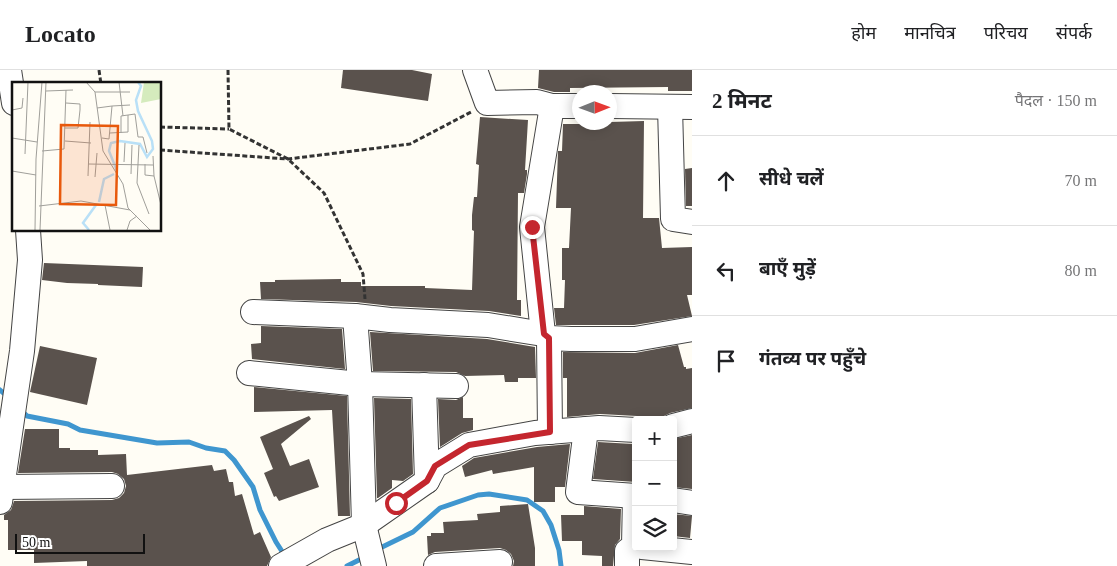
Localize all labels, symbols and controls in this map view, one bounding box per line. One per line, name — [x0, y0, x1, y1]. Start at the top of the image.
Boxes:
text: Locato — [25, 21, 96, 47]
text: होम — [851, 23, 876, 43]
text: मानचित्र — [904, 23, 956, 43]
text: परिचय — [984, 23, 1028, 43]
text: संपर्क — [1056, 23, 1092, 43]
inset map — [12, 82, 161, 231]
north arrow — [572, 85, 617, 130]
text: 2 मिनट — [712, 89, 772, 113]
text: पैदल · 150 m — [1015, 92, 1097, 109]
icon: ahead — [712, 167, 740, 195]
text: सीधे चलें — [759, 168, 824, 189]
text: 70 m — [1065, 172, 1097, 189]
route end — [521, 216, 544, 239]
icon: left — [712, 257, 740, 285]
text: बाएँ मुड़ें — [759, 258, 816, 279]
text: 80 m — [1065, 262, 1097, 279]
icon: arrive — [712, 347, 740, 375]
text: गंतव्य पर पहुँचे — [759, 348, 866, 369]
map controls — [632, 416, 677, 551]
button: + — [632, 416, 677, 461]
button: − — [632, 461, 677, 506]
route start — [385, 492, 408, 515]
button: layers — [632, 506, 677, 551]
scale bar — [15, 531, 145, 554]
text: 50 m — [22, 535, 50, 550]

